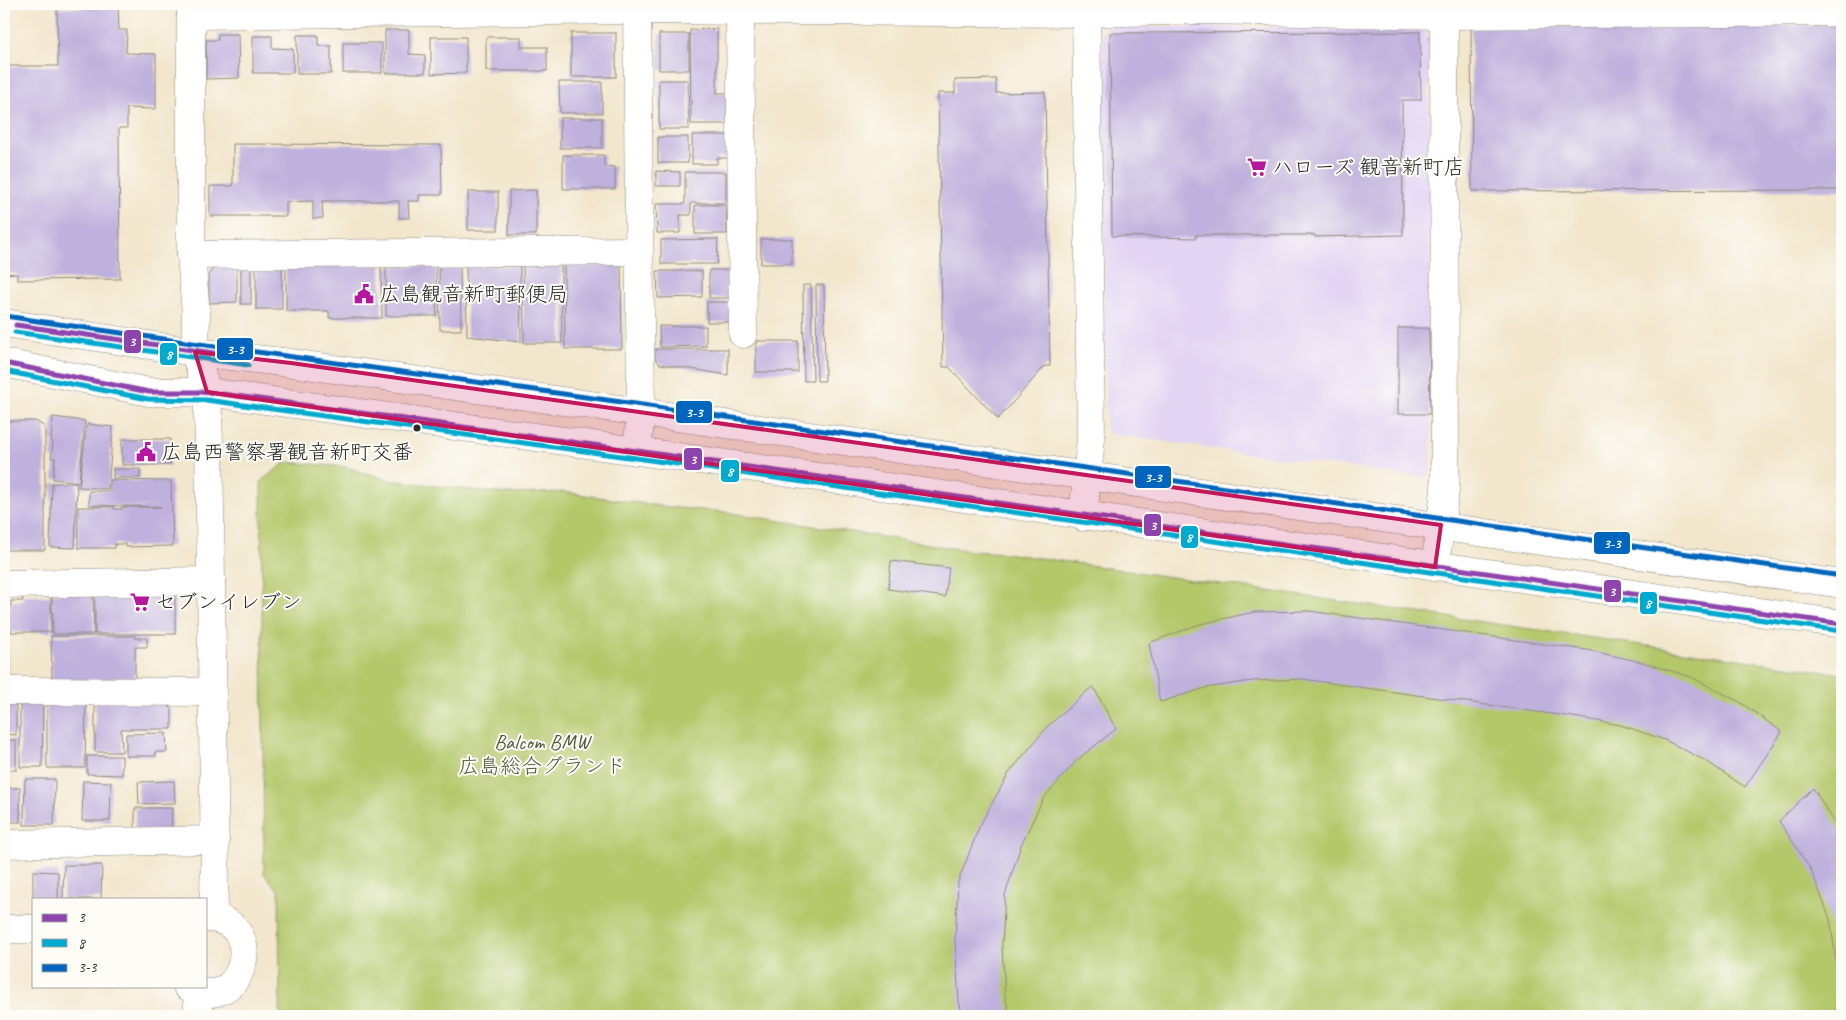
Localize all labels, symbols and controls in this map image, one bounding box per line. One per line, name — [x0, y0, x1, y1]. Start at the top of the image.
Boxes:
place label: ハローズ 観音新町店 — [1272, 154, 1464, 180]
supermarket icon: ハローズ 観音新町店 — [1246, 156, 1268, 178]
place label: 広島観音新町郵便局 — [379, 281, 568, 307]
public building icon: 広島観音新町郵便局 — [353, 283, 375, 305]
line badge: 3 — [123, 329, 142, 354]
text: 3 — [129, 333, 137, 350]
line badge: 3-3 — [216, 337, 254, 361]
text: 3-3 — [226, 341, 245, 358]
line badge: 8 — [159, 342, 178, 366]
text: 8 — [166, 346, 174, 363]
line badge: 3-3 — [675, 400, 713, 424]
text: 3-3 — [685, 404, 704, 421]
unlabelled marker — [412, 423, 422, 433]
place label: 広島西警察署観音新町交番 — [161, 439, 413, 465]
public building icon: 広島西警察署観音新町交番 — [135, 441, 157, 463]
line badge: 3 — [683, 447, 703, 471]
text: 3 — [690, 451, 698, 468]
line badge: 8 — [720, 459, 740, 483]
text: 8 — [727, 463, 735, 480]
line badge: 3-3 — [1134, 465, 1172, 489]
text: 3-3 — [1144, 469, 1163, 486]
line badge: 3 — [1143, 513, 1162, 537]
text: 3 — [1150, 517, 1158, 534]
line badge: 8 — [1180, 525, 1199, 549]
text: 8 — [1186, 529, 1194, 546]
line badge: 3-3 — [1593, 531, 1631, 555]
text: 3-3 — [1603, 535, 1622, 552]
line badge: 3 — [1603, 579, 1622, 603]
text: 3 — [1609, 583, 1617, 600]
place label: セブンイレブン — [155, 589, 302, 615]
supermarket icon: セブンイレブン — [129, 591, 151, 613]
line badge: 8 — [1639, 591, 1658, 615]
text: 8 — [1645, 595, 1653, 612]
park label: Balcom BMW 広島総合グランド — [458, 729, 626, 779]
legend — [32, 898, 208, 988]
text: 3 — [78, 908, 86, 927]
text: 8 — [78, 934, 86, 953]
text: 3-3 — [78, 958, 98, 977]

